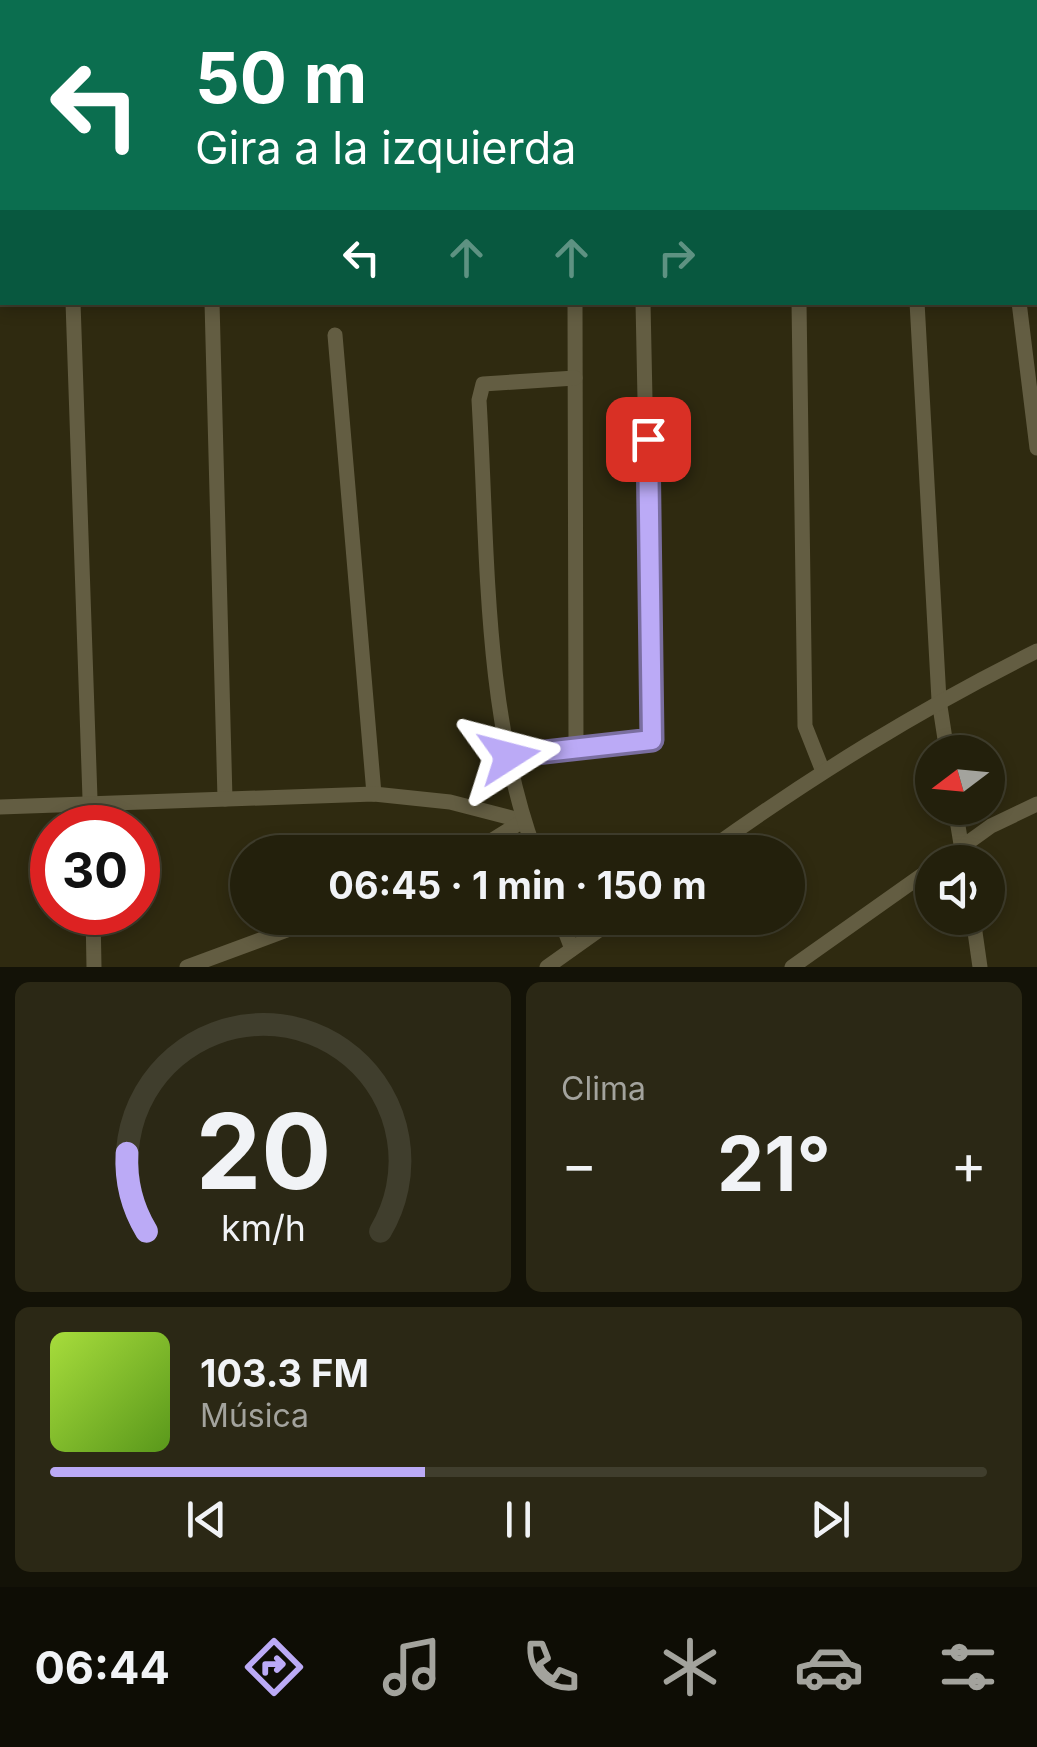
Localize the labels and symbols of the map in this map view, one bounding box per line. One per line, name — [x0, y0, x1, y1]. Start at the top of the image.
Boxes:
pin — [606, 397, 691, 482]
position arrow — [457, 704, 561, 808]
north arrow — [915, 735, 1005, 825]
speed limit sign: 30 — [30, 805, 160, 935]

